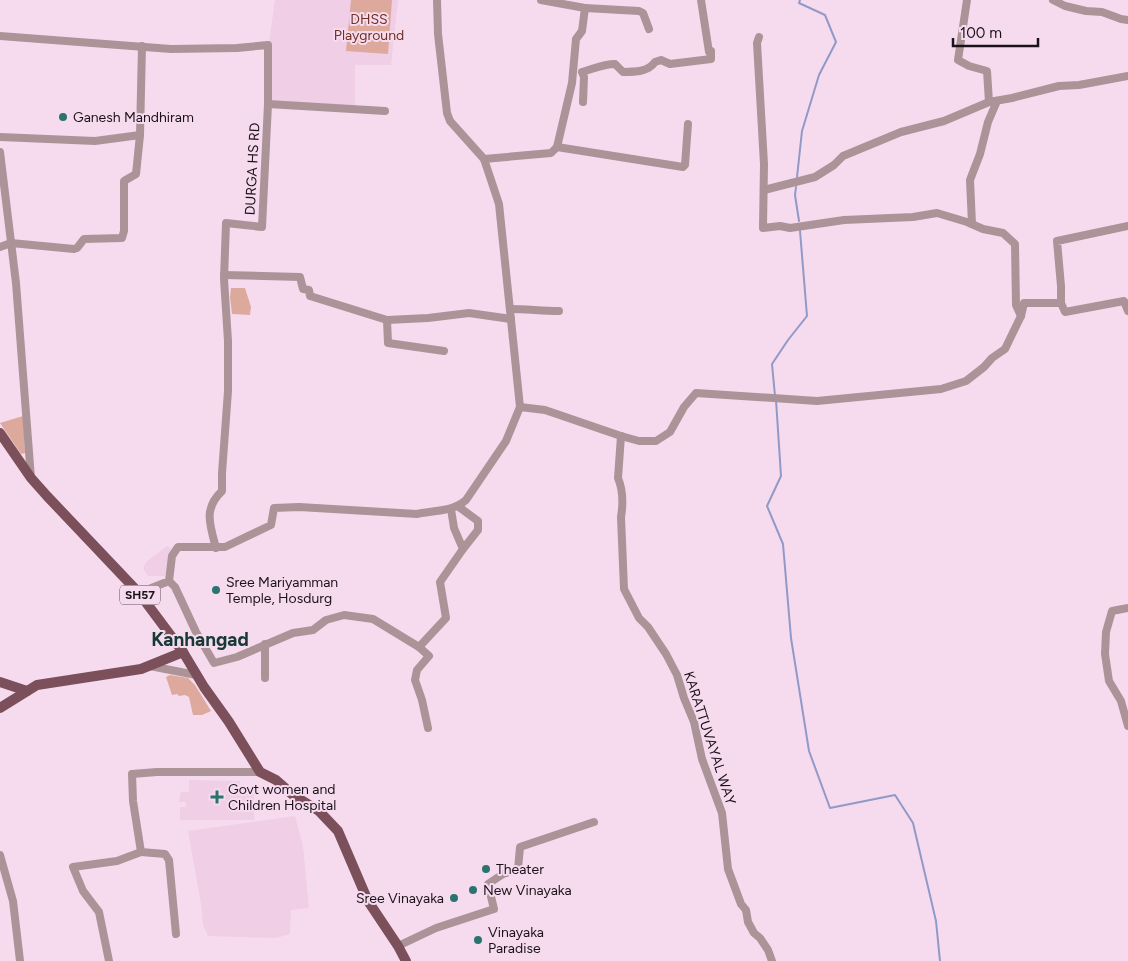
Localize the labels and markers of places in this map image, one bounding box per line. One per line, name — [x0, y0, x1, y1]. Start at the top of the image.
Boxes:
place label: Ganesh Mandhiram — [73, 109, 194, 126]
marker: Ganesh Mandhiram — [57, 111, 69, 123]
place label: Sree Mariyamman Temple, Hosdurg — [226, 574, 338, 607]
marker: Sree Mariyamman Temple, Hosdurg — [210, 584, 222, 596]
place label: Govt women and Children Hospital — [228, 781, 336, 814]
marker: Govt women and Children Hospital — [210, 790, 224, 804]
place label: Theater — [496, 861, 544, 878]
marker: Theater — [480, 863, 492, 875]
place label: New Vinayaka — [483, 882, 572, 899]
marker: New Vinayaka — [467, 884, 479, 896]
place label: Sree Vinayaka — [356, 890, 444, 907]
marker: Sree Vinayaka — [448, 892, 460, 904]
place label: Vinayaka Paradise — [488, 924, 544, 957]
marker: Vinayaka Paradise — [472, 934, 484, 946]

